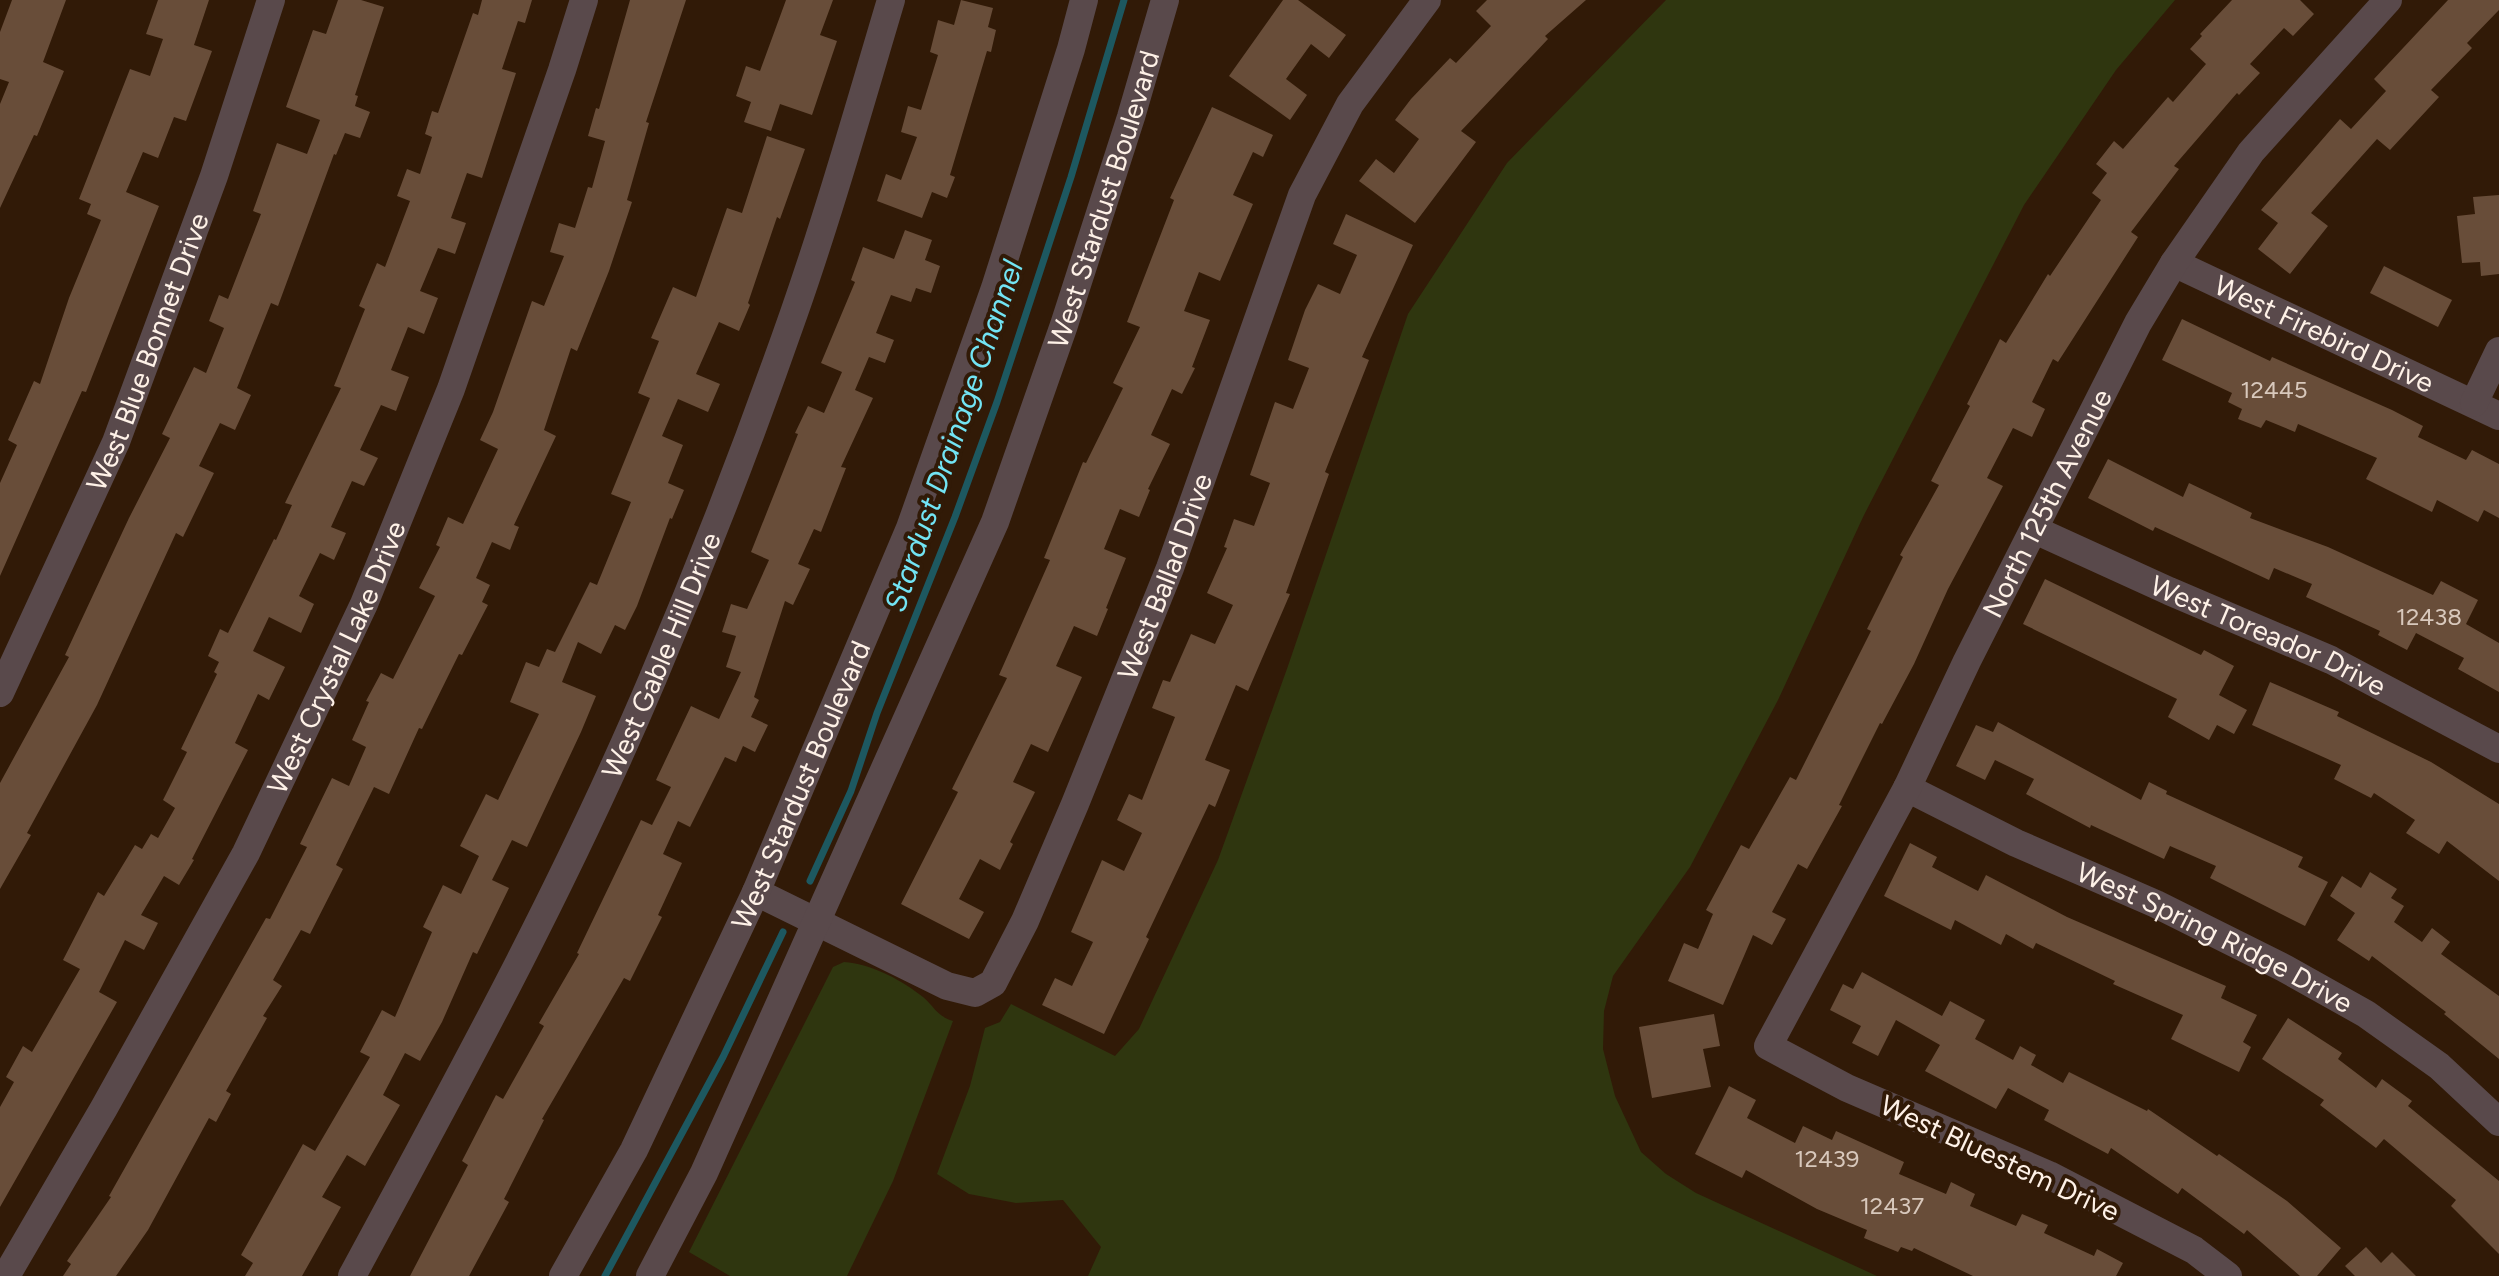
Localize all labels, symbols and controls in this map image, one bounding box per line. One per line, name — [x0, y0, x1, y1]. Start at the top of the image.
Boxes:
street label: West Stardust Boulevard — [1040, 47, 1166, 353]
street label: West Blue Bonnet Drive — [79, 208, 216, 496]
water label: Stardust Drainage Channel — [876, 255, 1031, 616]
street label: West Firebird Drive — [2209, 268, 2439, 400]
house number: 12445 — [2241, 375, 2307, 404]
street label: North 125th Avenue — [1975, 383, 2119, 623]
street label: West Ballad Drive — [1110, 469, 1219, 684]
street label: West Crystal Lake Drive — [260, 516, 413, 799]
street label: West Gable Hill Drive — [594, 527, 728, 783]
street label: West Toreador Drive — [2145, 568, 2392, 703]
house number: 12438 — [2396, 602, 2462, 631]
street label: West Stardust Boulevard — [724, 636, 877, 935]
street label: West Spring Ridge Drive — [2071, 854, 2359, 1020]
street label: West Bluestem Drive — [1875, 1088, 2125, 1228]
house number: 12439 — [1795, 1144, 1859, 1173]
house number: 12437 — [1860, 1191, 1924, 1220]

